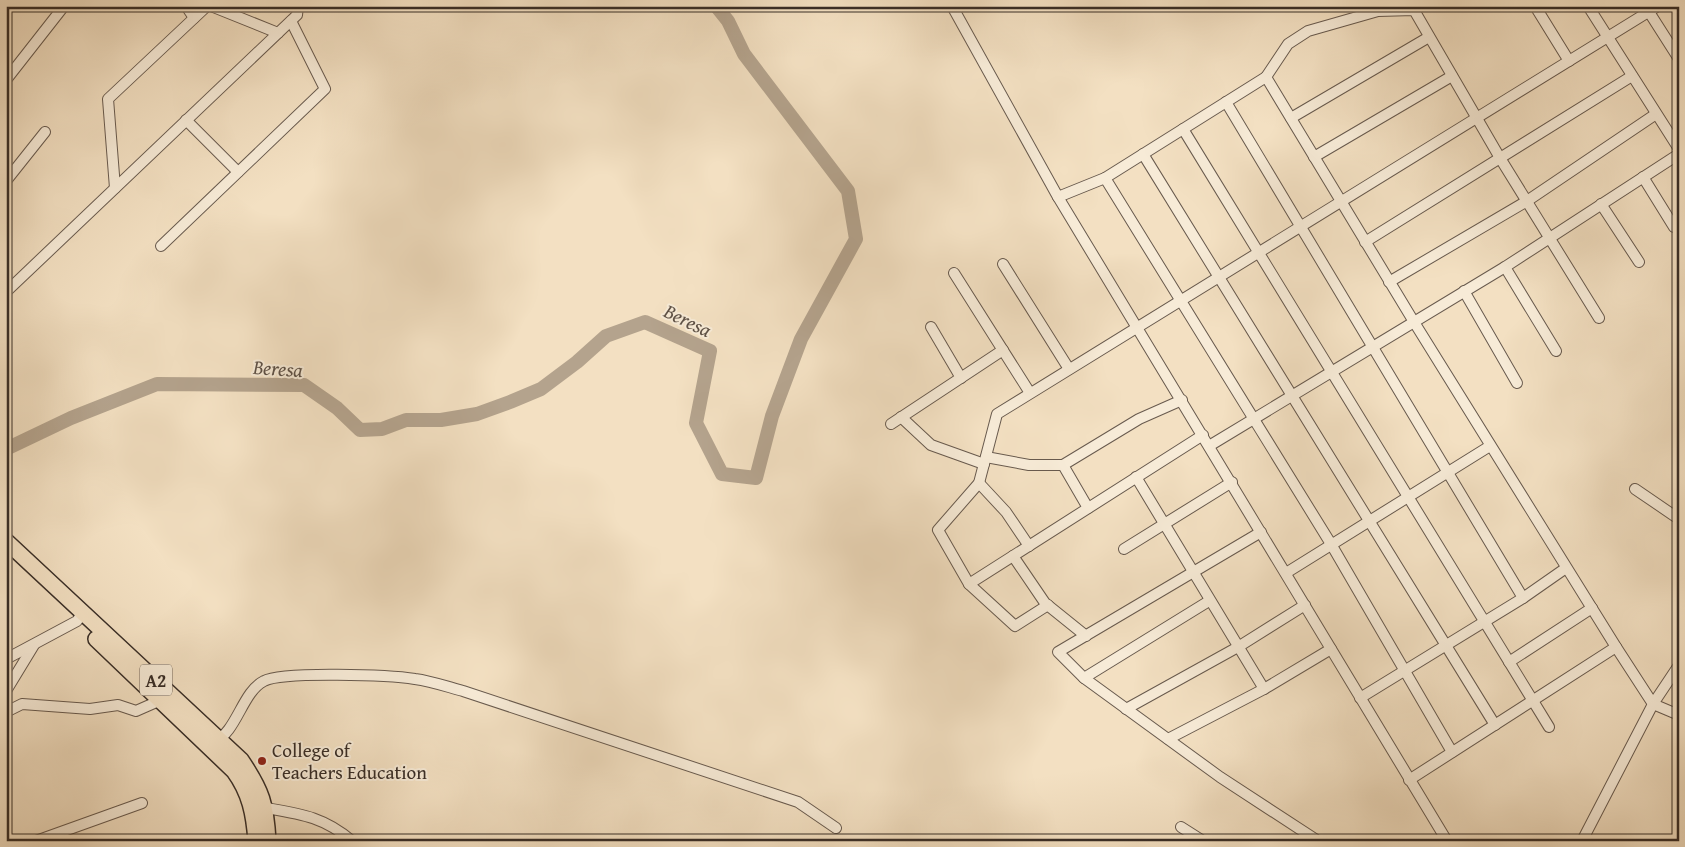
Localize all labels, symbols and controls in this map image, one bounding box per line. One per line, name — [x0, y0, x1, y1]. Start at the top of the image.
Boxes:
water label: Beresa — [658, 296, 717, 344]
water label: Beresa — [251, 352, 305, 384]
road number: A2 — [140, 664, 172, 696]
place label: College of Teachers Education — [272, 736, 427, 786]
marker: College of Teachers Education — [256, 755, 268, 767]

